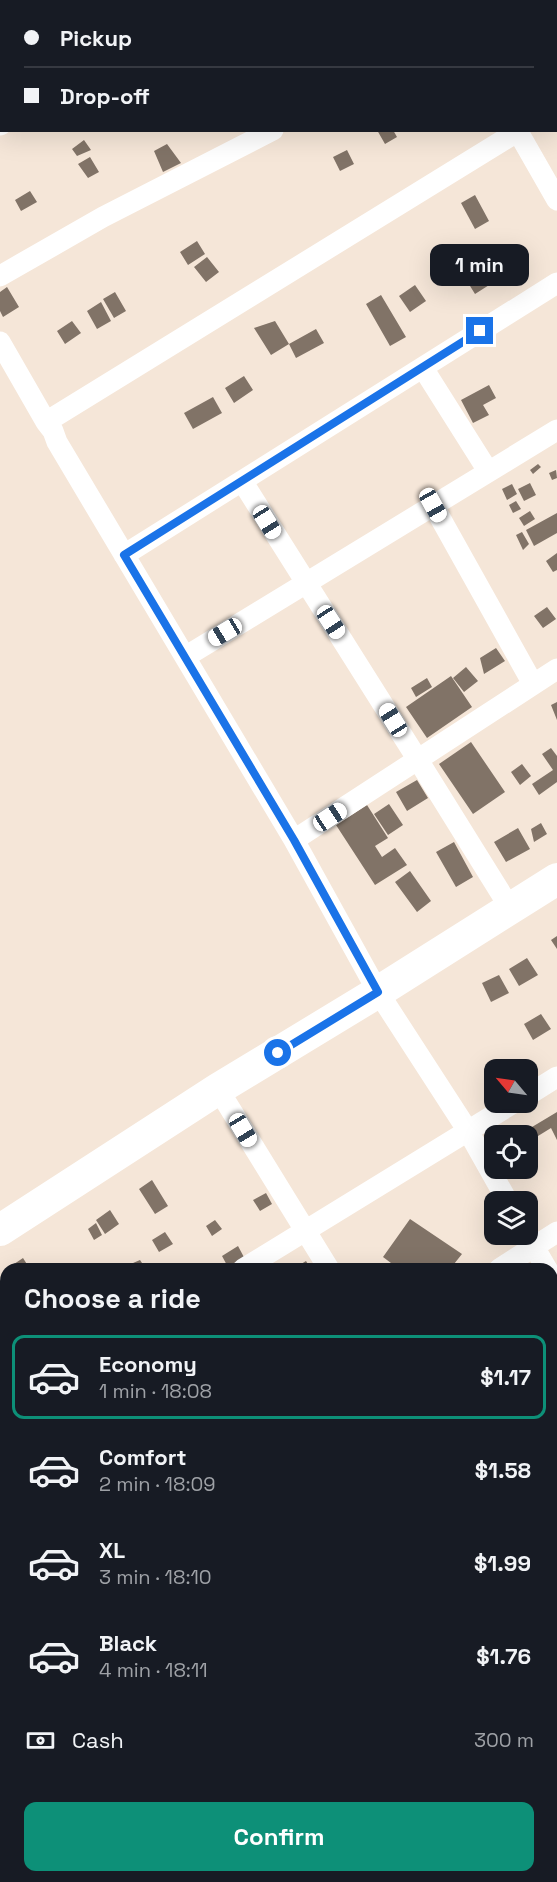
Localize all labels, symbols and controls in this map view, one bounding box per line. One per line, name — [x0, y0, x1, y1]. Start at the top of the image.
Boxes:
text: Pickup — [60, 24, 132, 52]
text: Drop-off — [60, 82, 150, 110]
callout: 1 min — [430, 244, 530, 286]
text: 1 min — [455, 252, 504, 278]
route end — [466, 317, 493, 344]
car — [416, 485, 450, 525]
car — [250, 502, 284, 542]
car — [314, 602, 348, 642]
car — [205, 615, 245, 649]
car — [376, 700, 410, 740]
car — [310, 800, 350, 834]
route start — [264, 1039, 291, 1066]
north arrow — [484, 1059, 538, 1113]
map controls — [484, 1059, 538, 1245]
car — [226, 1110, 260, 1150]
button: locate — [484, 1125, 538, 1179]
button: layers — [484, 1191, 538, 1245]
text: Choose a ride — [24, 1281, 201, 1316]
icon: car — [27, 1350, 81, 1404]
text: Economy — [99, 1350, 197, 1378]
text: $1.17 — [480, 1363, 531, 1391]
text: 1 min · 18:08 — [99, 1378, 212, 1404]
icon: car — [27, 1443, 81, 1497]
text: Comfort — [99, 1443, 187, 1471]
text: $1.58 — [475, 1456, 531, 1484]
text: 2 min · 18:09 — [99, 1471, 216, 1497]
icon: car — [27, 1536, 81, 1590]
text: XL — [99, 1536, 125, 1564]
text: $1.99 — [474, 1549, 531, 1577]
text: 3 min · 18:10 — [99, 1564, 212, 1590]
icon: car — [27, 1629, 81, 1683]
text: Black — [99, 1629, 157, 1657]
text: $1.76 — [476, 1642, 531, 1670]
text: 4 min · 18:11 — [99, 1657, 208, 1683]
icon: cash — [24, 1724, 57, 1757]
text: Cash — [72, 1726, 124, 1754]
text: 300 m — [474, 1727, 534, 1753]
button: Confirm — [24, 1802, 534, 1871]

